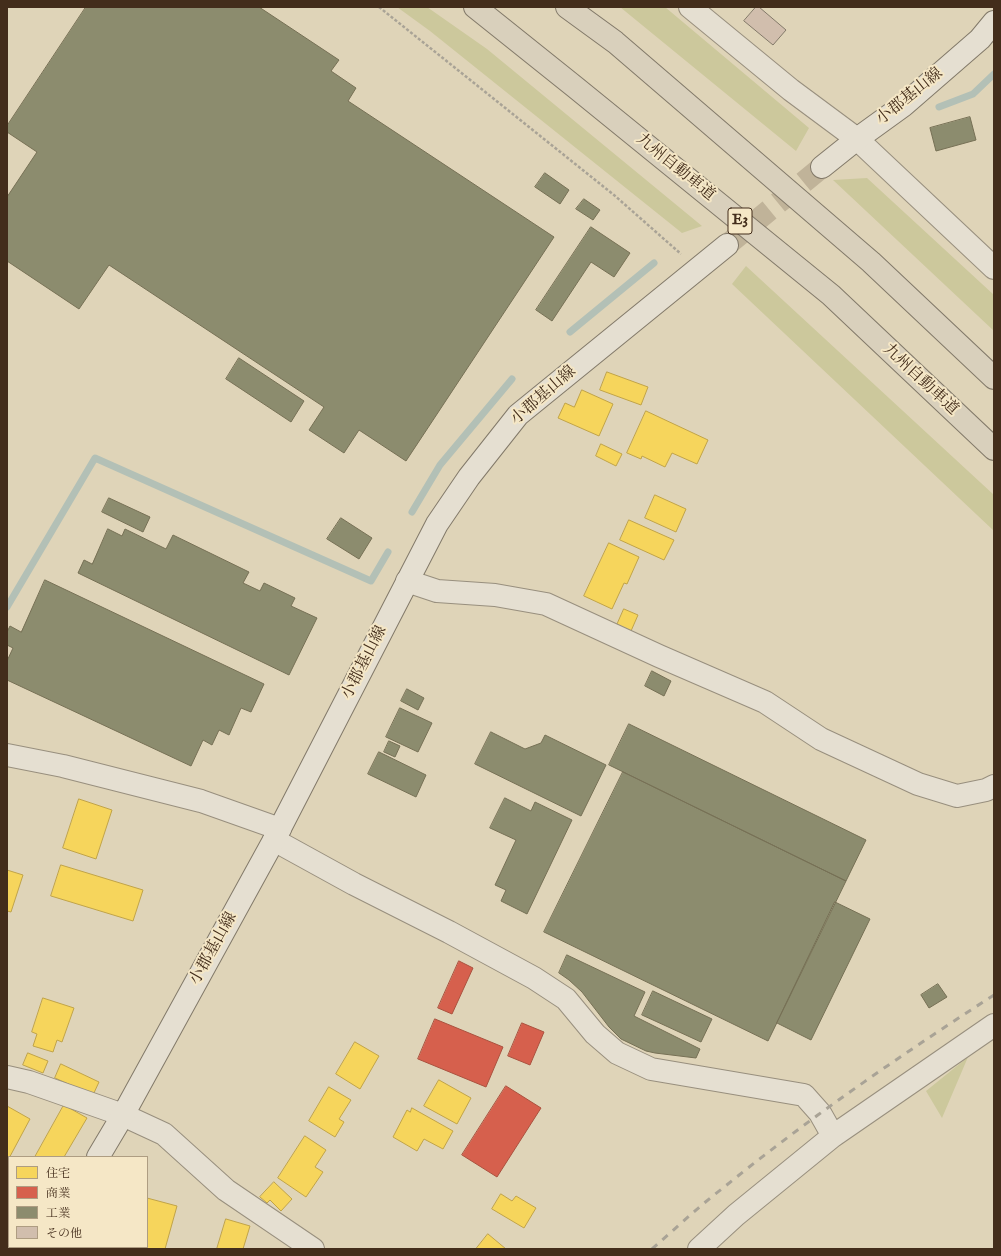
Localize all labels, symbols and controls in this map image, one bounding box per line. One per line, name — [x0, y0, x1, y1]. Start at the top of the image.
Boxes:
street label: 小郡基山線 — [873, 64, 947, 130]
street label: 九州自動車道 — [632, 130, 718, 206]
road number: E3 — [728, 208, 752, 234]
street label: 九州自動車道 — [878, 340, 962, 420]
street label: 小郡基山線 — [508, 363, 580, 429]
street label: 小郡基山線 — [338, 623, 392, 703]
street label: 小郡基山線 — [186, 909, 242, 989]
legend — [8, 1156, 148, 1248]
text: 住宅 — [46, 1166, 70, 1181]
text: 商業 — [46, 1186, 70, 1201]
text: 工業 — [46, 1206, 70, 1221]
text: その他 — [46, 1226, 82, 1241]

